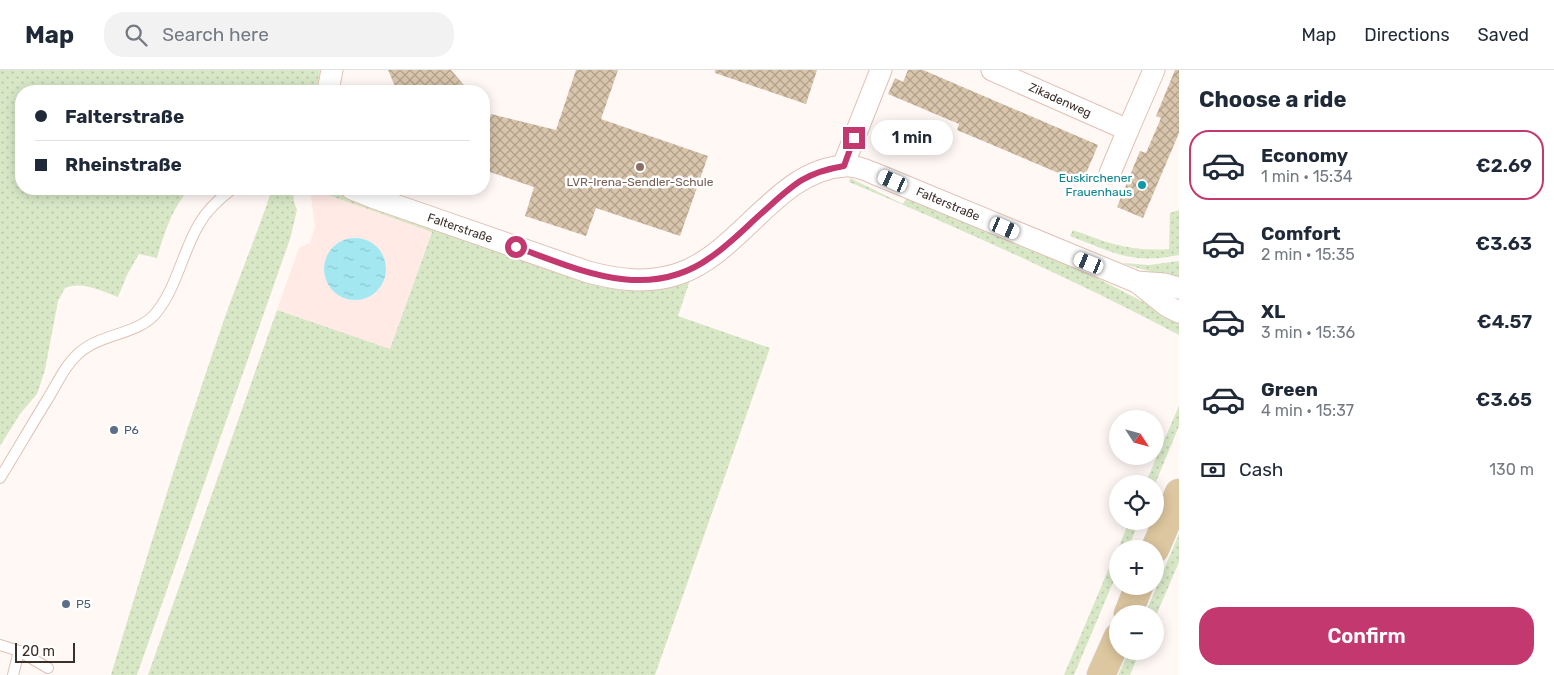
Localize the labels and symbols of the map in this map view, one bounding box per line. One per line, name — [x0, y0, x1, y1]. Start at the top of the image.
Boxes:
street label: Zikadenweg — [1026, 80, 1094, 120]
callout: 1 min — [872, 120, 954, 156]
route end — [843, 127, 865, 149]
marker: LVR-Irena-Sendler-Schule — [634, 161, 646, 173]
car — [876, 168, 909, 194]
place label: Euskirchener Frauenhaus — [1059, 171, 1132, 199]
place label: LVR-Irena-Sendler-Schule — [567, 175, 714, 189]
marker: Euskirchener Frauenhaus — [1136, 179, 1148, 191]
street label: Falterstraße — [914, 184, 982, 224]
street label: Falterstraße — [426, 210, 495, 246]
car — [988, 215, 1021, 241]
route start — [505, 236, 527, 258]
car — [1072, 250, 1105, 276]
north arrow — [1109, 410, 1164, 465]
place label: P6 — [124, 423, 139, 437]
marker: P6 — [108, 424, 120, 436]
place label: P5 — [76, 597, 91, 611]
marker: P5 — [60, 598, 72, 610]
scale bar — [15, 640, 75, 663]

